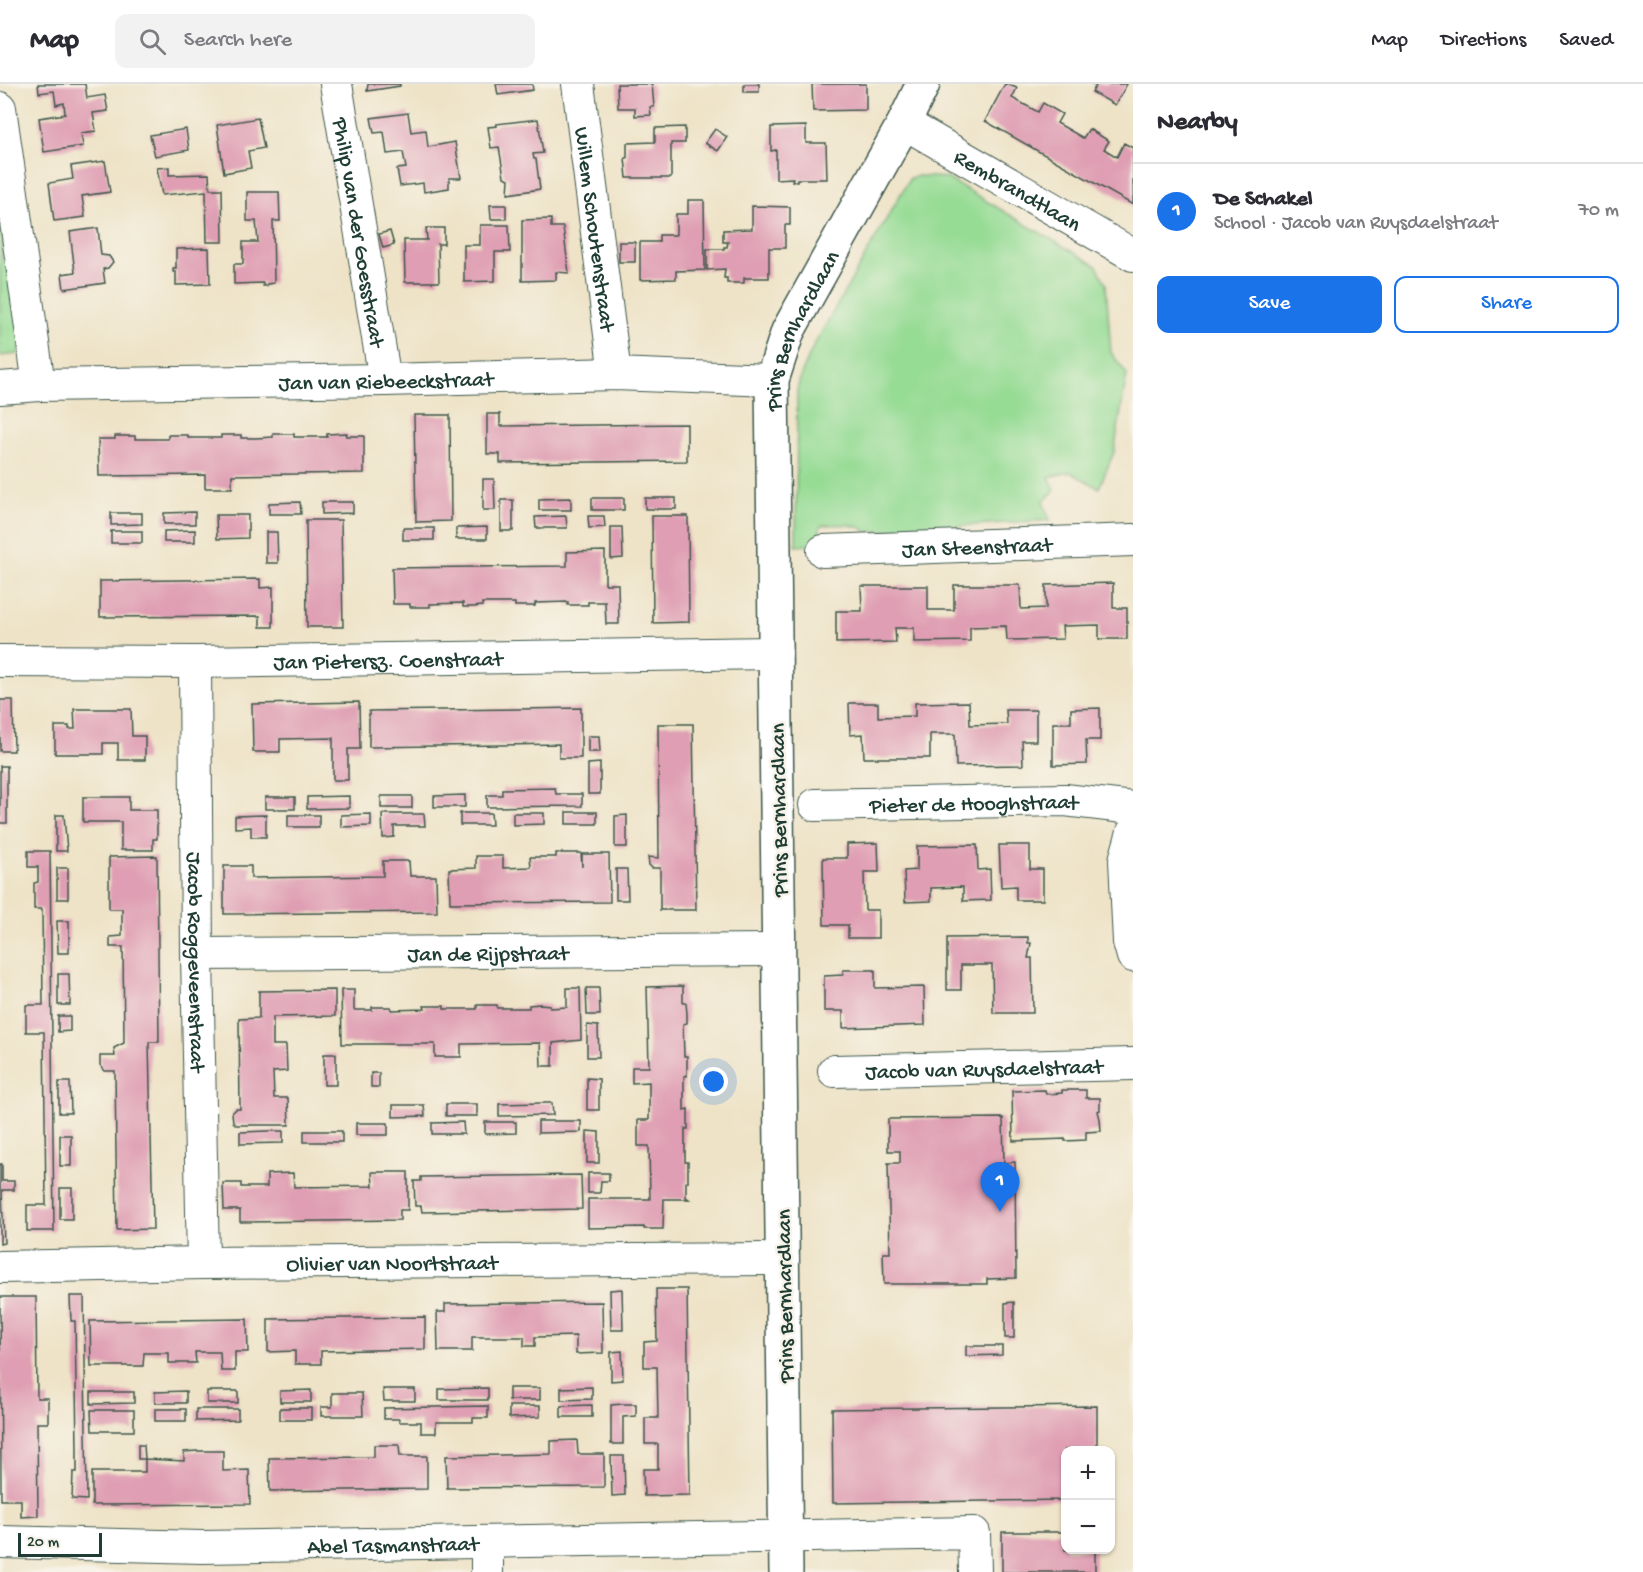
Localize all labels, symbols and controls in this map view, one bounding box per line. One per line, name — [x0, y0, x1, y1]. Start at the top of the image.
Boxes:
search box — [115, 14, 535, 68]
text: Map — [30, 25, 79, 58]
icon: search — [136, 25, 169, 58]
text: Search here — [184, 28, 292, 54]
text: Map — [1371, 29, 1408, 54]
text: Directions — [1441, 29, 1526, 54]
text: Saved — [1559, 29, 1613, 54]
text: Nearby — [1157, 108, 1238, 139]
street label: Philip van der Goesstraat — [325, 115, 389, 351]
street label: Willem Schoutenstraat — [567, 126, 619, 335]
street label: Rembrandtlaan — [948, 146, 1085, 239]
text: De Schakel — [1214, 187, 1313, 213]
text: 1 — [1172, 200, 1181, 223]
text: 70 m — [1578, 200, 1619, 223]
text: School · Jacob van Ruysdaelstraat — [1214, 213, 1498, 236]
street label: Prins Bernhardlaan — [763, 246, 848, 412]
button: Save — [1157, 276, 1382, 333]
button: Share — [1394, 276, 1619, 333]
street label: Jan van Riebeeckstraat — [278, 368, 496, 399]
street label: Jan Steenstraat — [902, 534, 1055, 565]
street label: Jan Pietersz. Coenstraat — [273, 648, 505, 678]
street label: Prins Bernhardlaan — [766, 722, 796, 898]
street label: Pieter de Hooghstraat — [868, 791, 1081, 821]
street label: Jacob Roggeveenstraat — [179, 852, 208, 1074]
street label: Jan de Rijpstraat — [407, 942, 571, 970]
street label: Jacob van Ruysdaelstraat — [865, 1056, 1105, 1087]
your location — [699, 1067, 728, 1096]
pin: 1 — [980, 1162, 1020, 1212]
street label: Prins Bernhardlaan — [772, 1208, 802, 1384]
street label: Olivier van Noortstraat — [286, 1252, 500, 1279]
map controls — [1061, 1446, 1115, 1554]
button: + — [1061, 1446, 1115, 1500]
button: − — [1061, 1500, 1115, 1554]
scale bar — [18, 1530, 102, 1558]
street label: Abel Tasmanstraat — [307, 1533, 481, 1562]
text: 20 m — [27, 1534, 59, 1553]

